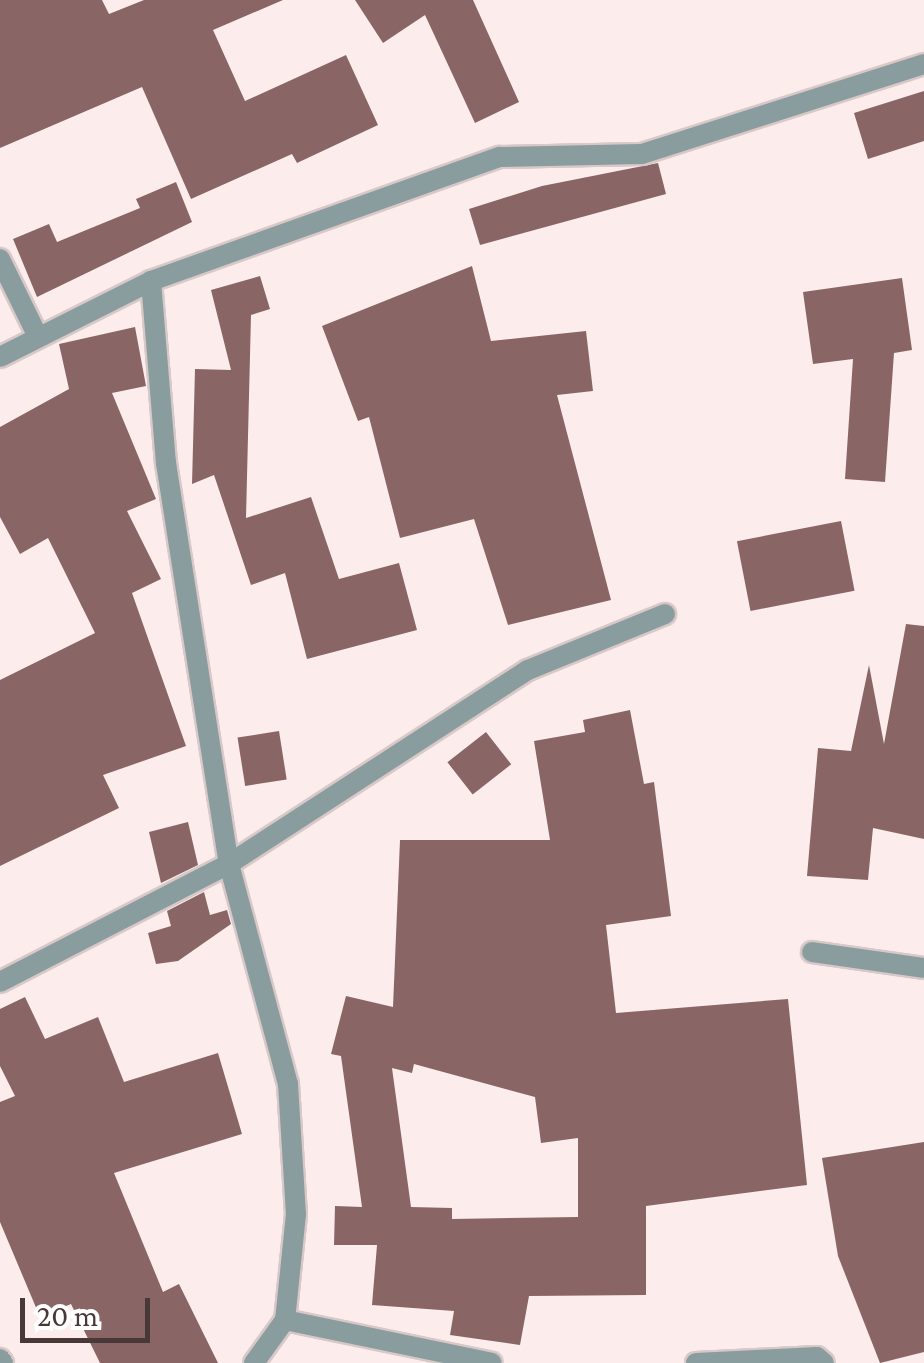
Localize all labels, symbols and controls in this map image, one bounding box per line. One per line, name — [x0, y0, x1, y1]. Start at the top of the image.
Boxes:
scale bar — [25, 1278, 155, 1340]
text: 20 m — [37, 1299, 98, 1332]

